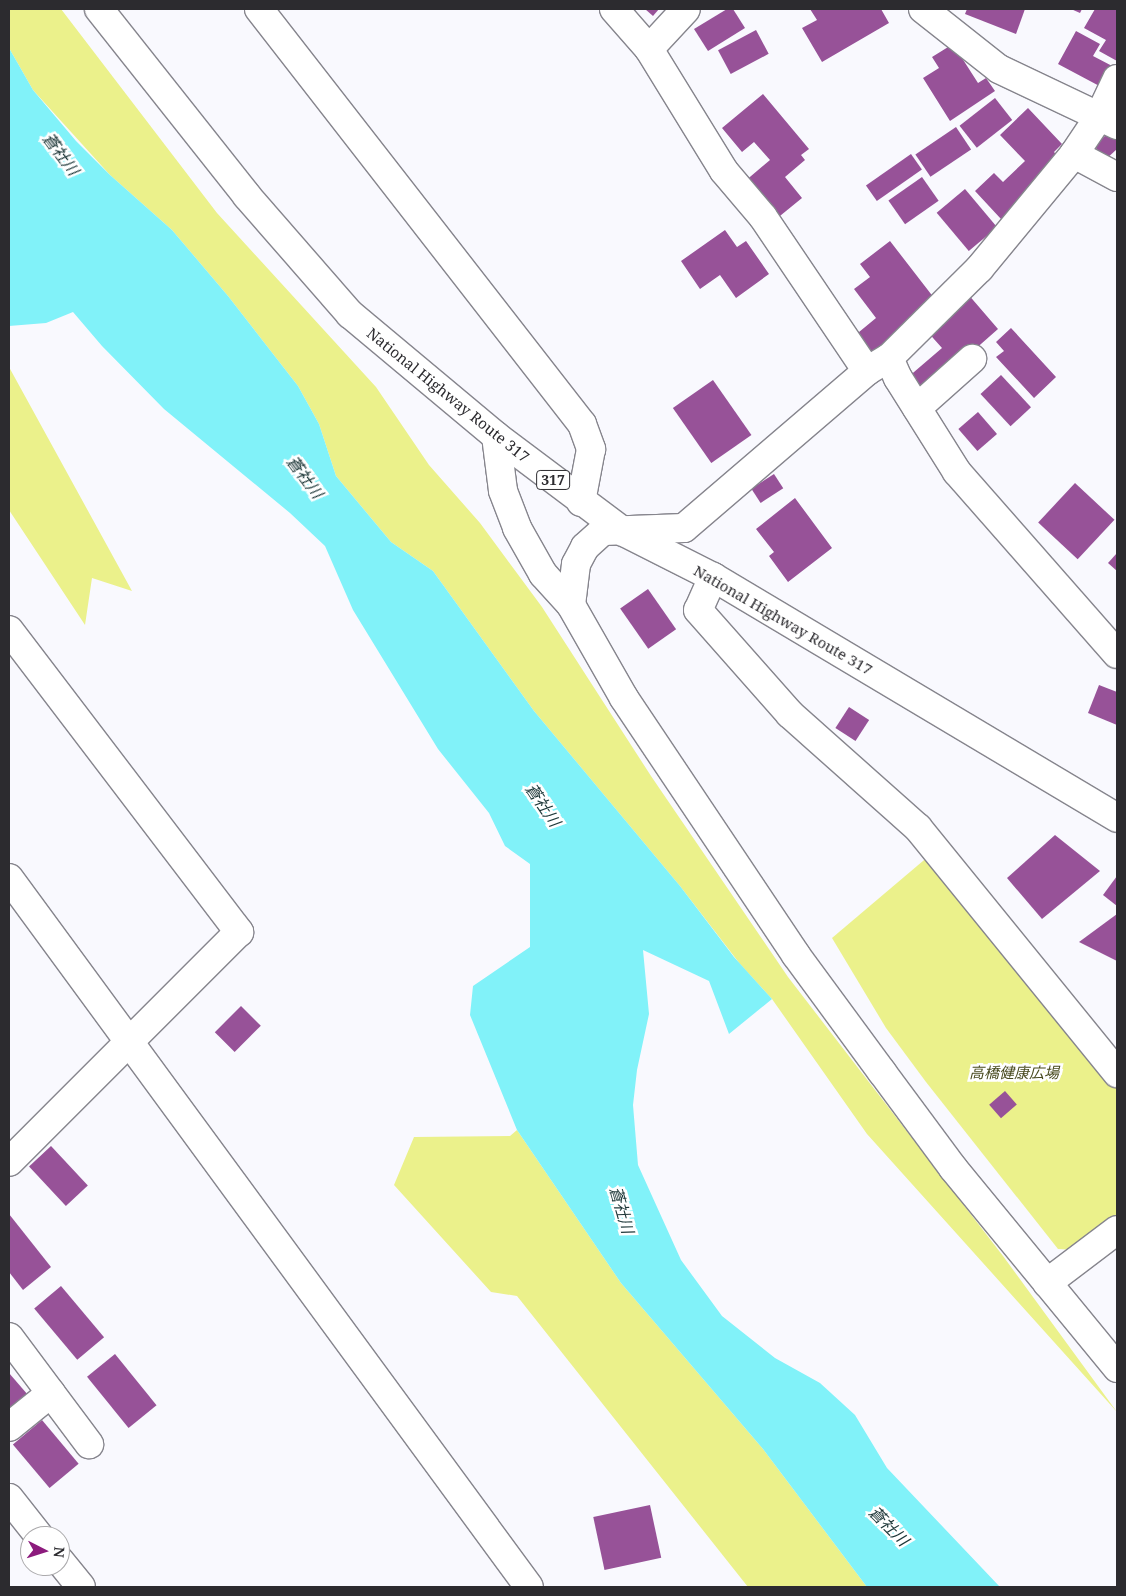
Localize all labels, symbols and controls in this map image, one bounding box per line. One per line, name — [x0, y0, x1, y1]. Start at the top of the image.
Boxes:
water label: 蒼社川 — [39, 129, 83, 179]
street label: National Highway Route 317 — [363, 324, 533, 466]
water label: 蒼社川 — [283, 452, 327, 502]
road number: 317 — [536, 468, 570, 492]
street label: National Highway Route 317 — [690, 561, 876, 679]
water label: 蒼社川 — [522, 780, 564, 830]
park label: 高橋健康広場 — [969, 1064, 1059, 1082]
water label: 蒼社川 — [606, 1184, 638, 1236]
water label: 蒼社川 — [865, 1502, 913, 1550]
north arrow — [20, 1526, 70, 1576]
text: N — [50, 1546, 69, 1559]

